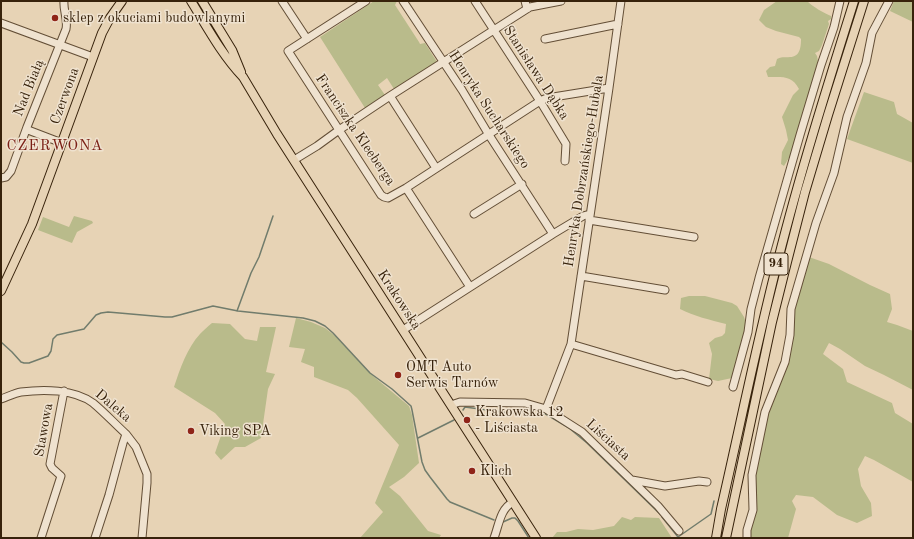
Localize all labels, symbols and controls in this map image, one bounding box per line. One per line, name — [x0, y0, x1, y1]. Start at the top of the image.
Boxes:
place label: sklep z okuciami budowlanymi — [63, 10, 245, 26]
marker: sklep z okuciami budowlanymi — [50, 13, 60, 23]
street label: Stanisława Dąbka — [499, 23, 573, 123]
street label: Henryka Sucharskiego — [445, 48, 533, 172]
street label: Nad Białą — [10, 57, 48, 119]
street label: Czerwona — [47, 65, 83, 127]
street label: Franciszka Kleeberga — [311, 71, 399, 189]
street label: Henryka Dobrzańskiego-Hubala — [561, 74, 607, 268]
district label: CZERWONA — [6, 137, 104, 155]
road number: 94 — [764, 253, 788, 275]
street label: Krakowska — [373, 267, 425, 333]
place label: OMT Auto Serwis Tarnów — [406, 359, 499, 392]
marker: OMT Auto Serwis Tarnów — [393, 370, 403, 380]
street label: Daleka — [91, 386, 135, 426]
street label: Stawowa — [31, 402, 57, 458]
place label: Krakowska 12 - Liściasta — [475, 404, 564, 436]
marker: Krakowska 12 - Liściasta — [462, 415, 472, 425]
street label: Liściasta — [582, 416, 634, 464]
place label: Viking SPA — [199, 423, 271, 439]
marker: Viking SPA — [186, 426, 196, 436]
place label: Klich — [480, 463, 512, 479]
marker: Klich — [467, 466, 477, 476]

